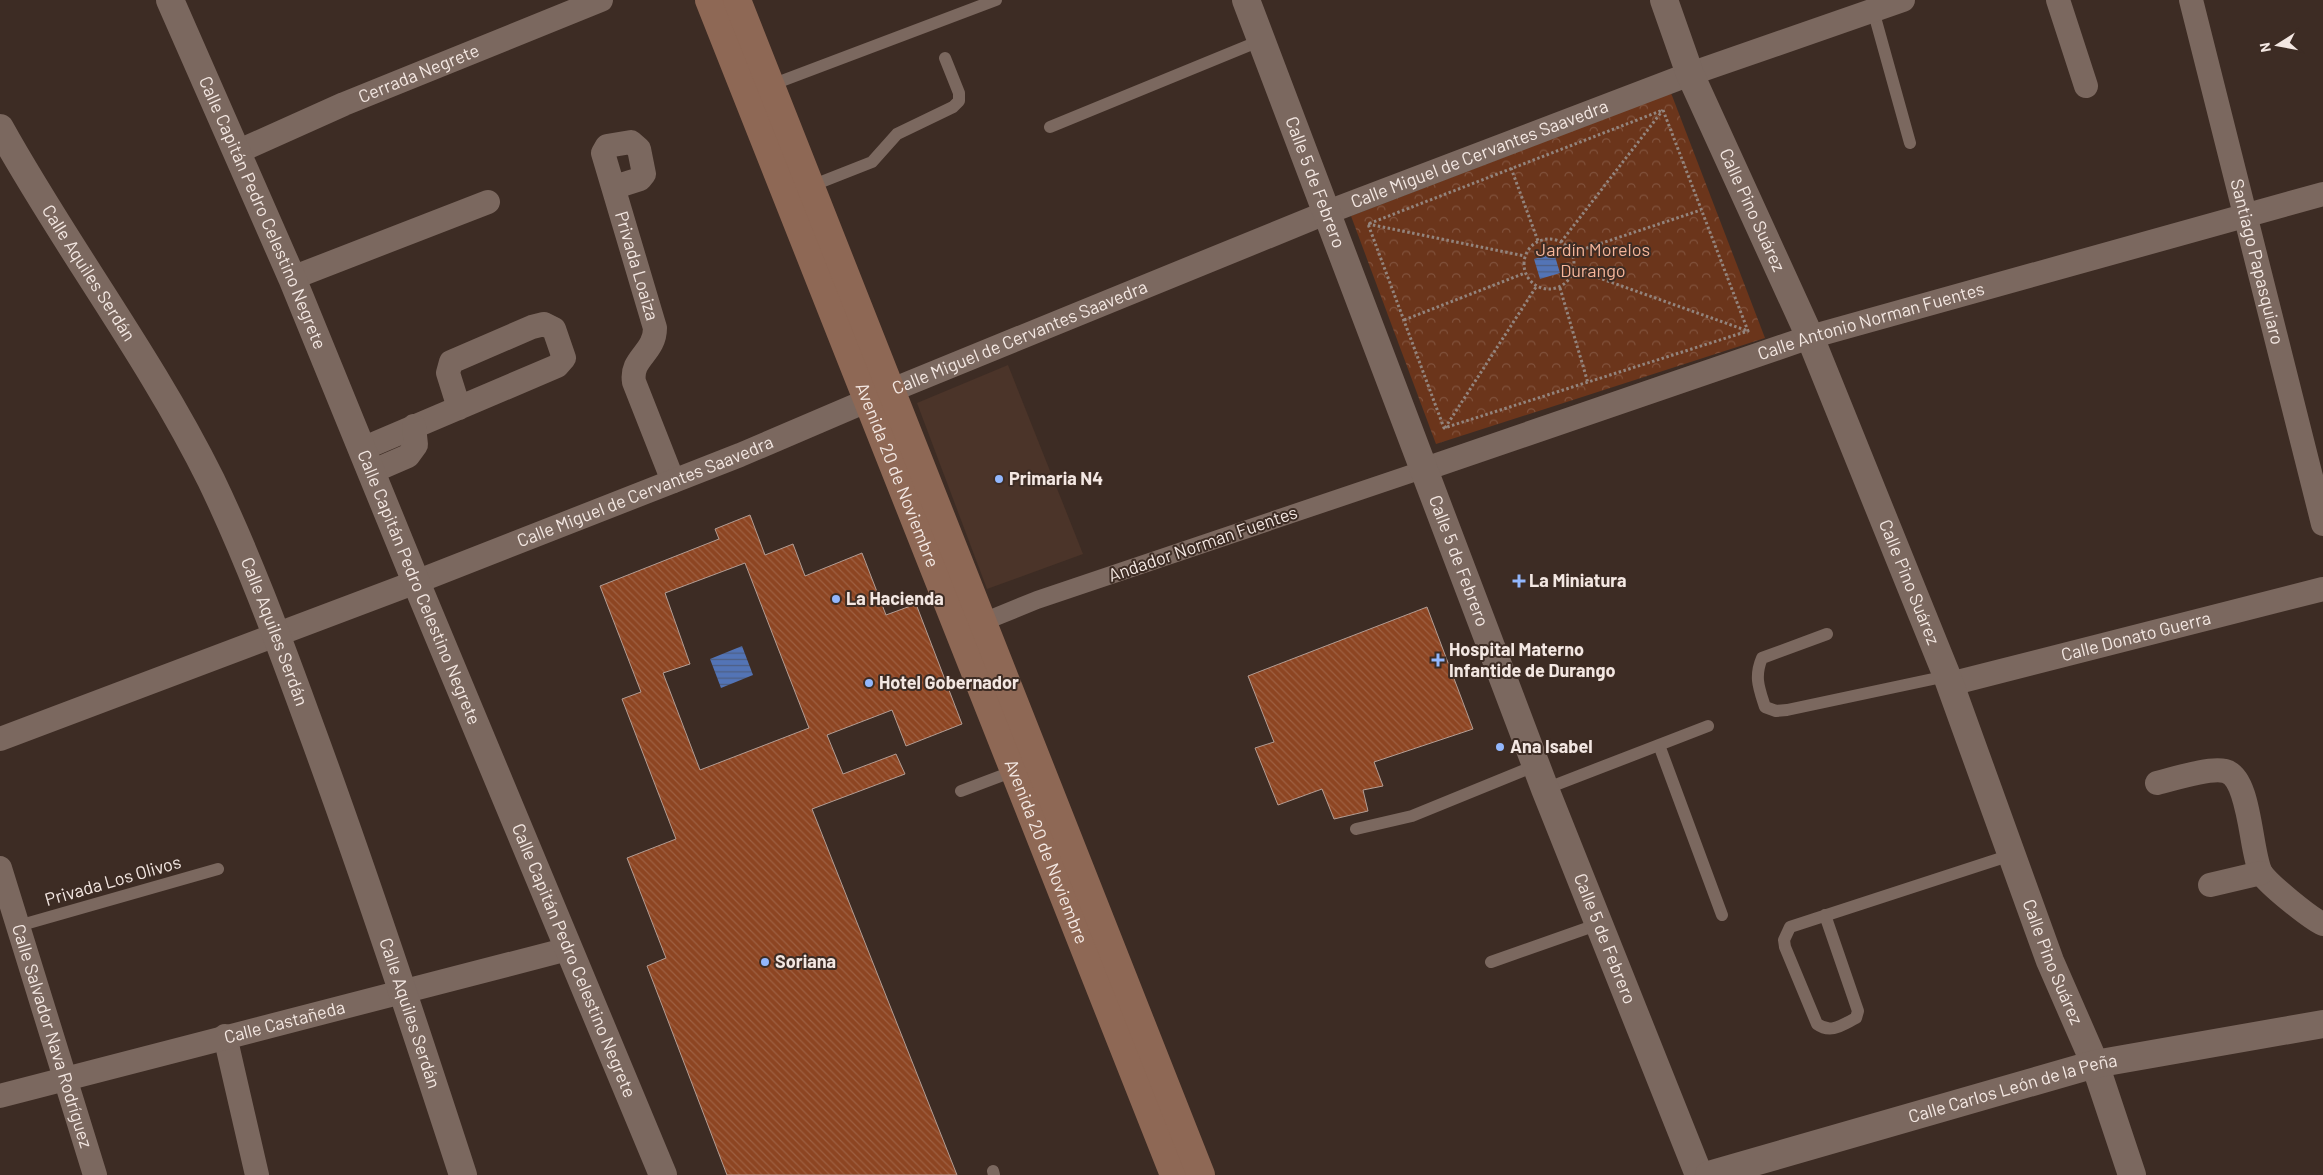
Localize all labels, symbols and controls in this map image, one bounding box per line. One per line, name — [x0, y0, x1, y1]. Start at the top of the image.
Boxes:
north arrow — [2253, 20, 2303, 70]
street label: Cerrada Negrete — [355, 38, 482, 107]
text: N — [2256, 41, 2274, 54]
street label: Calle Capitán Pedro Celestino Negrete — [195, 73, 332, 352]
street label: Calle Miguel de Cervantes Saavedra — [1347, 94, 1611, 212]
street label: Calle 5 de Febrero — [1281, 113, 1351, 251]
street label: Calle Pino Suárez — [1715, 144, 1791, 275]
street label: Santiago Papasquiaro — [2226, 176, 2289, 347]
street label: Calle Aquiles Serdán — [38, 200, 141, 345]
street label: Privada Loaiza — [611, 208, 664, 323]
park label: Jardín Morelos Durango — [1536, 238, 1650, 281]
street label: Calle Miguel de Cervantes Saavedra — [889, 275, 1150, 399]
street label: Calle Antonio Norman Fuentes — [1754, 277, 1987, 364]
street label: Avenida 20 de Noviembre — [852, 379, 944, 570]
street label: Calle Miguel de Cervantes Saavedra — [514, 430, 776, 551]
street label: Calle Capitán Pedro Celestino Negrete — [353, 447, 486, 728]
place label: Primaria N4 — [1009, 467, 1103, 489]
marker: Primaria N4 — [993, 473, 1005, 485]
street label: Calle 5 de Febrero — [1425, 492, 1494, 629]
street label: Andador Norman Fuentes — [1105, 500, 1300, 586]
street label: Calle Pino Suárez — [1875, 516, 1945, 648]
street label: Calle Aquiles Serdán — [237, 554, 314, 709]
place label: La Miniatura — [1529, 569, 1627, 591]
marker: La Miniatura — [1513, 575, 1525, 587]
place label: La Hacienda — [846, 587, 944, 609]
marker: La Hacienda — [830, 593, 842, 605]
street label: Calle Donato Guerra — [2059, 606, 2213, 665]
place label: Hospital Materno Infantide de Durango — [1449, 638, 1615, 681]
marker: Hospital Materno Infantide de Durango — [1431, 653, 1445, 667]
place label: Hotel Gobernador — [879, 671, 1019, 693]
marker: Hotel Gobernador — [863, 677, 875, 689]
place label: Ana Isabel — [1510, 735, 1593, 757]
marker: Ana Isabel — [1494, 741, 1506, 753]
street label: Avenida 20 de Noviembre — [1001, 756, 1093, 947]
street label: Calle Capitán Pedro Celestino Negrete — [508, 820, 641, 1101]
street label: Privada Los Olivos — [42, 850, 183, 910]
street label: Calle 5 de Febrero — [1570, 870, 1642, 1007]
street label: Calle Pino Suárez — [2019, 896, 2088, 1028]
street label: Calle Salvador Nava Rodríguez — [8, 921, 98, 1150]
street label: Calle Aquiles Serdán — [375, 935, 446, 1091]
place label: Soriana — [775, 950, 836, 972]
marker: Soriana — [759, 956, 771, 968]
street label: Calle Castañeda — [221, 995, 347, 1048]
street label: Calle Carlos León de la Peña — [1906, 1048, 2119, 1127]

